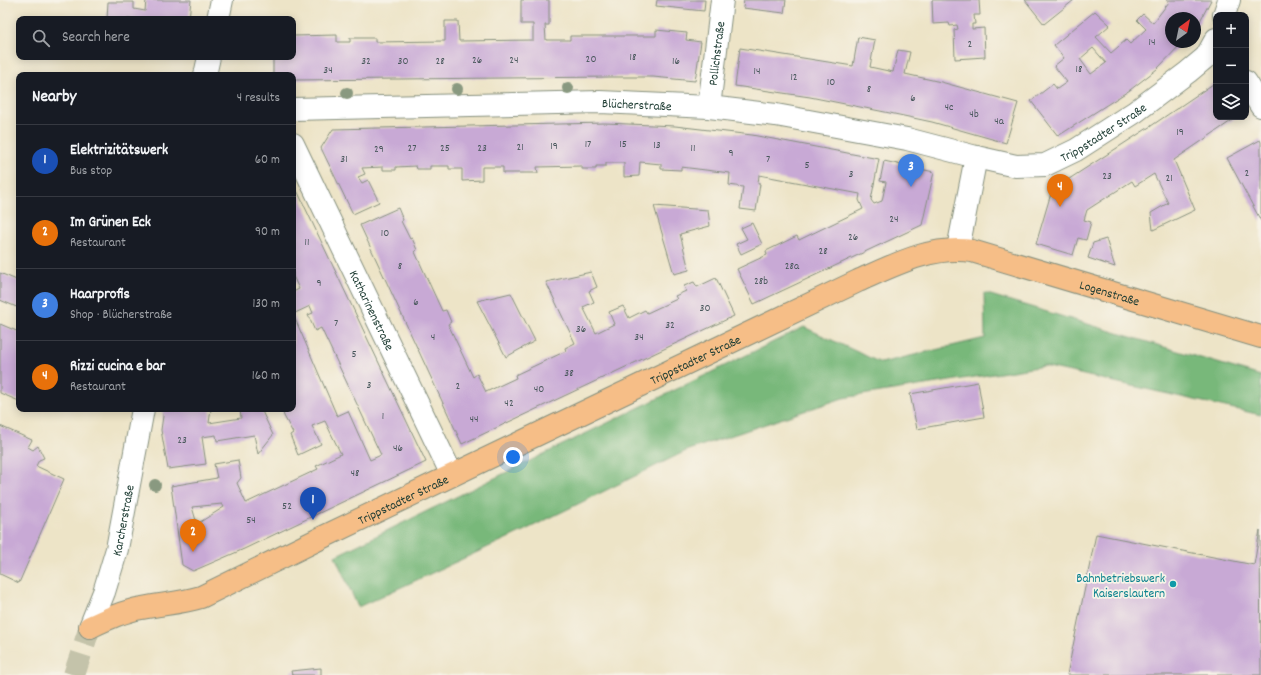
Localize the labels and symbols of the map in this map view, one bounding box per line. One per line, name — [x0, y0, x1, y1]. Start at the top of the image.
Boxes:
north arrow — [1165, 12, 1201, 48]
street label: Pollichstraße — [705, 20, 731, 87]
house number: 14 — [1149, 35, 1155, 51]
house number: 2 — [968, 37, 973, 53]
house number: 18 — [630, 50, 636, 66]
house number: 20 — [586, 52, 596, 68]
house number: 26 — [472, 53, 482, 69]
house number: 24 — [509, 53, 519, 69]
house number: 32 — [361, 54, 371, 70]
house number: 30 — [398, 54, 408, 70]
house number: 28 — [435, 54, 445, 70]
house number: 16 — [672, 54, 680, 70]
house number: 18 — [1076, 62, 1082, 78]
house number: 34 — [323, 63, 333, 79]
house number: 14 — [754, 64, 760, 80]
house number: 12 — [790, 70, 798, 86]
house number: 10 — [827, 75, 835, 91]
house number: 8 — [867, 82, 871, 98]
house number: 6 — [910, 91, 916, 107]
street label: Blücherstraße — [601, 95, 672, 117]
street label: Trippstadter Straße — [1058, 99, 1152, 168]
house number: 4c — [945, 100, 954, 116]
house number: 4b — [969, 107, 979, 123]
house number: 4a — [994, 114, 1005, 130]
house number: 19 — [1176, 125, 1184, 141]
house number: 17 — [585, 137, 591, 153]
house number: 15 — [619, 137, 627, 153]
house number: 13 — [653, 138, 661, 154]
house number: 19 — [550, 139, 558, 155]
house number: 21 — [516, 140, 524, 156]
house number: 27 — [407, 141, 417, 157]
house number: 25 — [440, 141, 450, 157]
house number: 23 — [477, 141, 487, 157]
house number: 11 — [691, 141, 695, 157]
house number: 29 — [374, 142, 384, 158]
house number: 9 — [728, 146, 734, 162]
house number: 31 — [340, 152, 348, 168]
house number: 7 — [766, 152, 770, 168]
pin: 3 — [898, 154, 924, 187]
house number: 5 — [804, 158, 810, 174]
house number: 2 — [1245, 166, 1250, 182]
house number: 3 — [849, 167, 854, 183]
house number: 23 — [1102, 169, 1112, 185]
house number: 21 — [1165, 171, 1173, 187]
pin: 4 — [1047, 174, 1073, 207]
house number: 24 — [889, 212, 899, 228]
house number: 10 — [381, 226, 389, 242]
house number: 26 — [848, 230, 858, 246]
house number: 11 — [305, 235, 309, 251]
house number: 28 — [818, 244, 828, 260]
house number: 8 — [398, 259, 402, 275]
house number: 28a — [785, 259, 800, 275]
street label: Katharinenstraße — [343, 268, 398, 355]
house number: 28b — [754, 274, 768, 290]
house number: 9 — [316, 276, 322, 292]
street label: Logenstraße — [1077, 276, 1142, 312]
house number: 6 — [413, 295, 419, 311]
house number: 30 — [700, 301, 710, 317]
house number: 7 — [334, 316, 338, 332]
house number: 32 — [665, 318, 675, 334]
house number: 36 — [576, 322, 586, 338]
house number: 4 — [431, 330, 435, 346]
house number: 34 — [634, 330, 644, 346]
street label: Trippstadter Straße — [648, 331, 745, 391]
house number: 5 — [351, 347, 357, 363]
house number: 38 — [564, 366, 574, 382]
house number: 3 — [367, 378, 372, 394]
house number: 2 — [456, 379, 461, 395]
house number: 40 — [534, 382, 544, 398]
house number: 42 — [504, 396, 514, 412]
house number: 1 — [382, 409, 384, 425]
house number: 44 — [469, 412, 479, 428]
house number: 23 — [177, 433, 187, 449]
house number: 46 — [393, 441, 403, 457]
your location — [503, 447, 523, 467]
house number: 48 — [351, 466, 359, 482]
street label: Trippstadter Straße — [355, 471, 453, 531]
street label: Karcherstraße — [108, 483, 141, 559]
pin: 1 — [300, 487, 326, 520]
house number: 52 — [282, 499, 292, 515]
house number: 54 — [246, 513, 256, 529]
pin: 2 — [180, 519, 206, 552]
place label: Bahnbetriebswerk Kaiserslautern — [1076, 570, 1165, 604]
marker: Bahnbetriebswerk Kaiserslautern — [1168, 579, 1178, 589]

